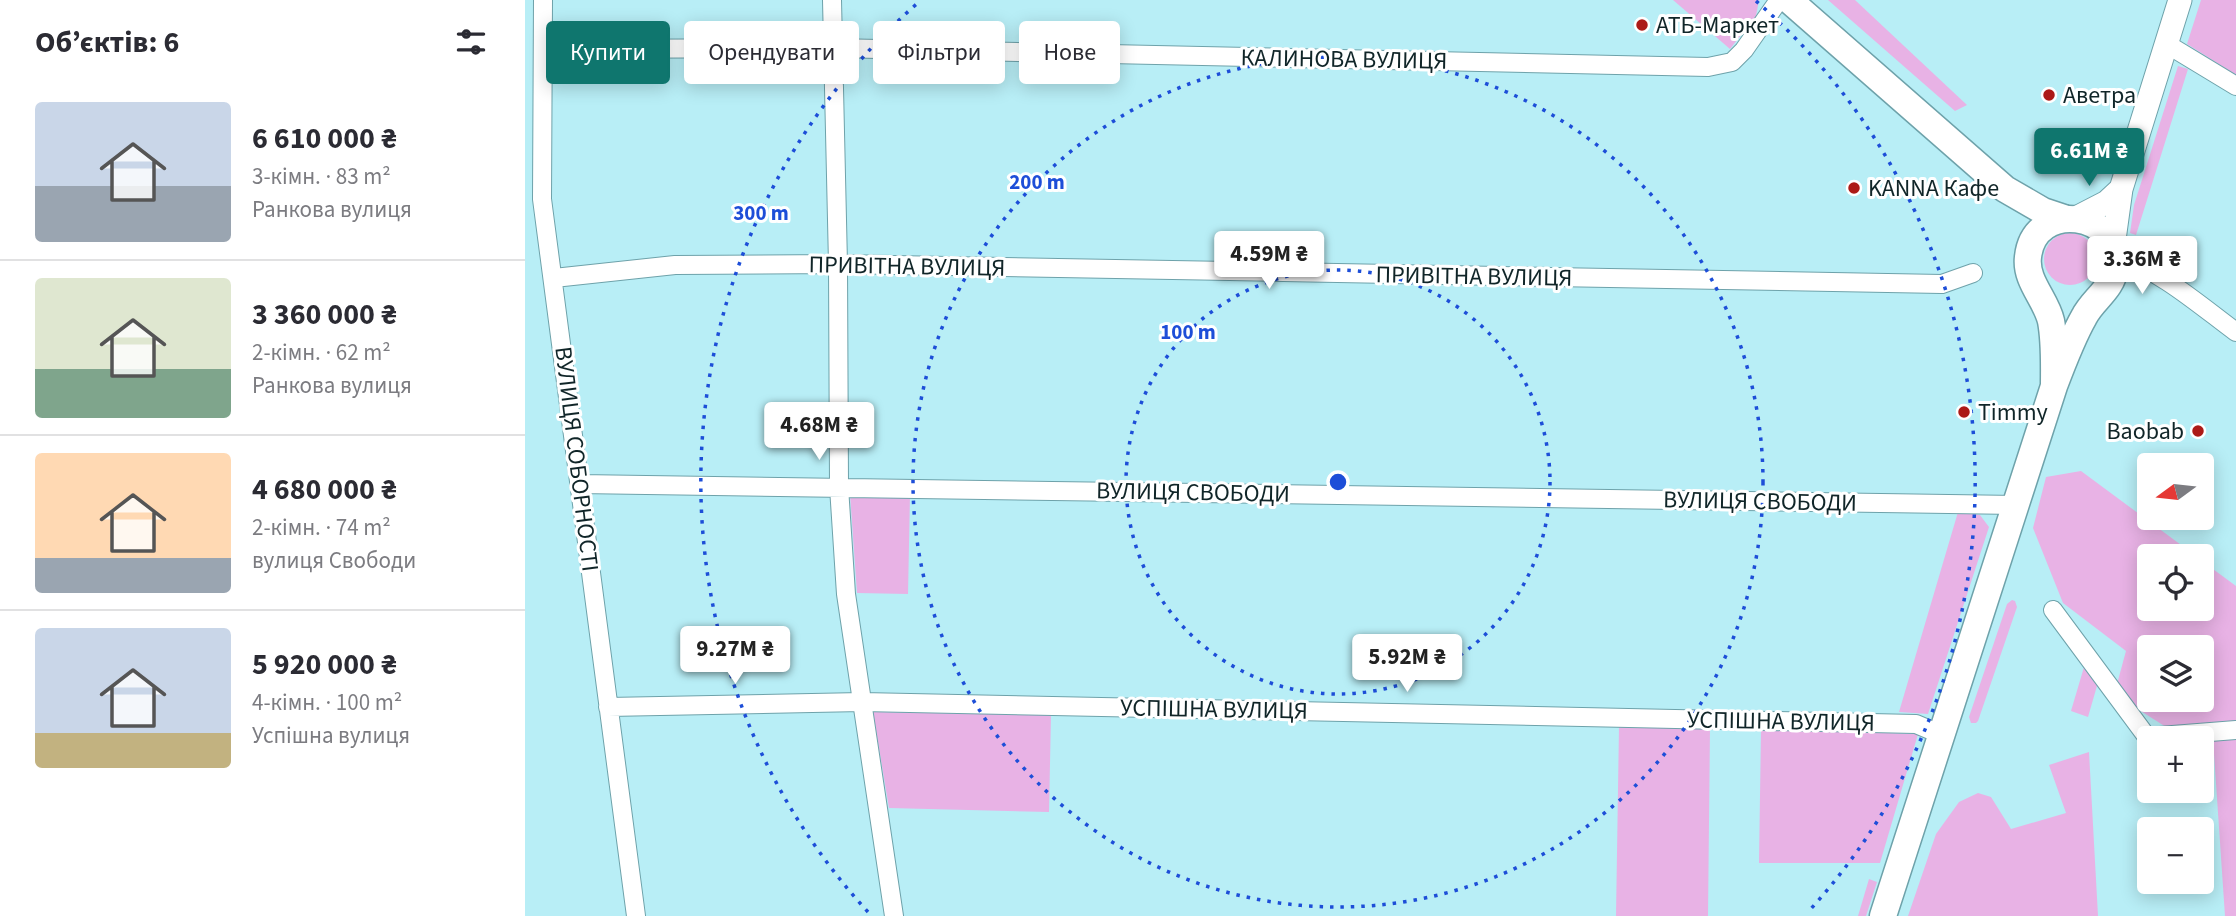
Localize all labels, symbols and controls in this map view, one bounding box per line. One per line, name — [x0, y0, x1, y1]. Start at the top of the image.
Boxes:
place label: АТБ-Маркет — [1656, 8, 1779, 43]
marker: АТБ-Маркет — [1634, 17, 1650, 33]
text: Об’єктів: 6 — [35, 21, 179, 64]
chip: Купити — [546, 21, 670, 84]
chip: Орендувати — [684, 21, 859, 84]
chip: Фільтри — [873, 21, 1005, 84]
chip: Нове — [1019, 21, 1120, 84]
icon: filters — [452, 23, 490, 61]
street label: КАЛИНОВА ВУЛИЦЯ — [1240, 40, 1448, 79]
place label: Аветра — [2063, 78, 2136, 113]
marker: Аветра — [2041, 87, 2057, 103]
text: 6 610 000 ₴ — [252, 117, 397, 160]
pin: 6.61M ₴ — [2024, 128, 2154, 188]
icon: home — [91, 130, 175, 214]
text: 6.61M ₴ — [2050, 134, 2128, 167]
text: 3-кімн. · 83 m² — [252, 160, 391, 193]
text: 200 m — [1009, 167, 1065, 197]
place label: KANNA Кафе — [1868, 171, 1999, 206]
marker: KANNA Кафе — [1846, 180, 1862, 196]
text: Ранкова вулиця — [252, 193, 412, 226]
text: 300 m — [733, 198, 789, 228]
pin: 4.59M ₴ — [1204, 232, 1334, 291]
pin: 3.36M ₴ — [2077, 236, 2207, 296]
text: 4.59M ₴ — [1230, 237, 1308, 270]
text: 3.36M ₴ — [2103, 242, 2181, 275]
street label: ПРИВІТНА ВУЛИЦЯ — [808, 247, 1006, 286]
street label: ПРИВІТНА ВУЛИЦЯ — [1375, 257, 1573, 296]
text: 3 360 000 ₴ — [252, 293, 397, 336]
icon: home — [91, 306, 175, 390]
text: 100 m — [1160, 317, 1216, 347]
text: 2-кімн. · 62 m² — [252, 336, 391, 369]
street label: ВУЛИЦЯ СОБОРНОСТІ — [545, 345, 608, 574]
text: Ранкова вулиця — [252, 369, 412, 402]
place label: Timmy — [1978, 395, 2048, 430]
pin: 4.68M ₴ — [754, 402, 884, 462]
marker: Timmy — [1956, 404, 1972, 420]
text: 4.68M ₴ — [780, 408, 858, 441]
place label: Baobab — [2106, 414, 2184, 449]
marker: Baobab — [2190, 423, 2206, 439]
north arrow — [2137, 453, 2214, 530]
map controls — [2137, 453, 2214, 894]
text: 4 680 000 ₴ — [252, 468, 397, 511]
centre of rings — [1326, 470, 1350, 494]
street label: ВУЛИЦЯ СВОБОДИ — [1096, 473, 1290, 512]
icon: home — [91, 481, 175, 565]
street label: ВУЛИЦЯ СВОБОДИ — [1663, 482, 1857, 521]
text: 2-кімн. · 74 m² — [252, 511, 391, 544]
text: вулиця Свободи — [252, 544, 416, 577]
button: locate — [2137, 544, 2214, 621]
pin: 9.27M ₴ — [670, 626, 800, 686]
text: 9.27M ₴ — [696, 632, 774, 665]
pin: 5.92M ₴ — [1342, 634, 1472, 694]
button: layers — [2137, 635, 2214, 712]
text: 5.92M ₴ — [1368, 640, 1446, 673]
text: 5 920 000 ₴ — [252, 643, 397, 686]
icon: home — [91, 656, 175, 740]
text: 4-кімн. · 100 m² — [252, 686, 402, 719]
street label: УСПІШНА ВУЛИЦЯ — [1120, 690, 1308, 729]
street label: УСПІШНА ВУЛИЦЯ — [1687, 702, 1875, 741]
text: Успішна вулиця — [252, 719, 410, 752]
button: + — [2137, 726, 2214, 803]
button: − — [2137, 817, 2214, 894]

